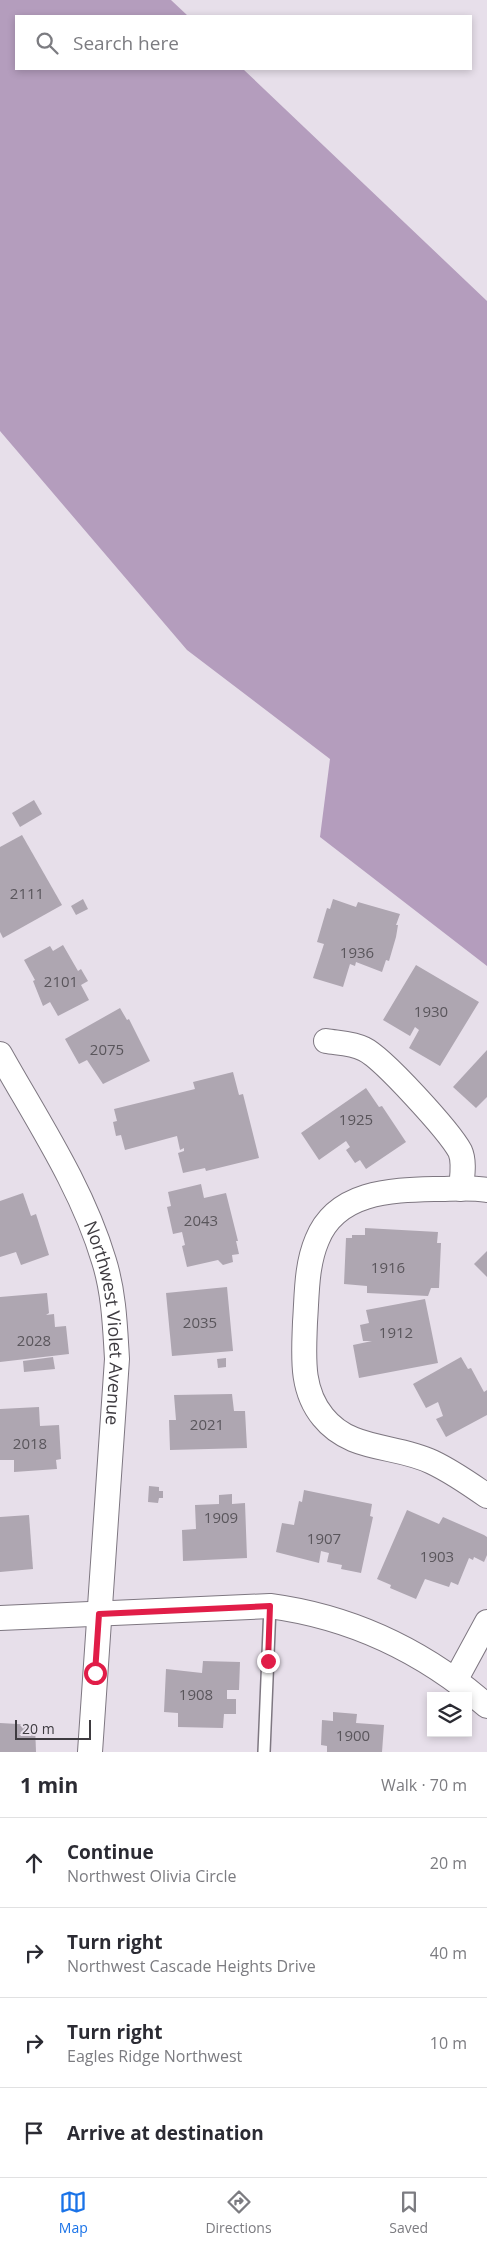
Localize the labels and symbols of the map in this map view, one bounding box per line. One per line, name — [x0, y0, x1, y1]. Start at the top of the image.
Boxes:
house number: 2111 — [10, 883, 44, 903]
house number: 1936 — [340, 942, 374, 962]
house number: 2101 — [44, 971, 78, 991]
house number: 1930 — [414, 1001, 448, 1021]
house number: 2075 — [90, 1039, 124, 1059]
house number: 1925 — [339, 1109, 373, 1129]
house number: 2043 — [184, 1210, 218, 1230]
street label: Northwest Violet Avenue — [79, 1217, 129, 1426]
house number: 1916 — [371, 1257, 405, 1277]
house number: 2035 — [183, 1312, 217, 1332]
house number: 1912 — [379, 1322, 413, 1342]
house number: 2028 — [17, 1330, 51, 1350]
house number: 2021 — [190, 1414, 224, 1434]
house number: 2018 — [13, 1433, 47, 1453]
house number: 1909 — [204, 1507, 238, 1527]
house number: 1907 — [307, 1528, 341, 1548]
house number: 1903 — [420, 1546, 454, 1566]
route end — [257, 1650, 280, 1673]
route start — [84, 1662, 107, 1685]
house number: 1908 — [179, 1684, 213, 1704]
scale bar — [15, 1717, 91, 1740]
house number: 1900 — [336, 1725, 370, 1745]

